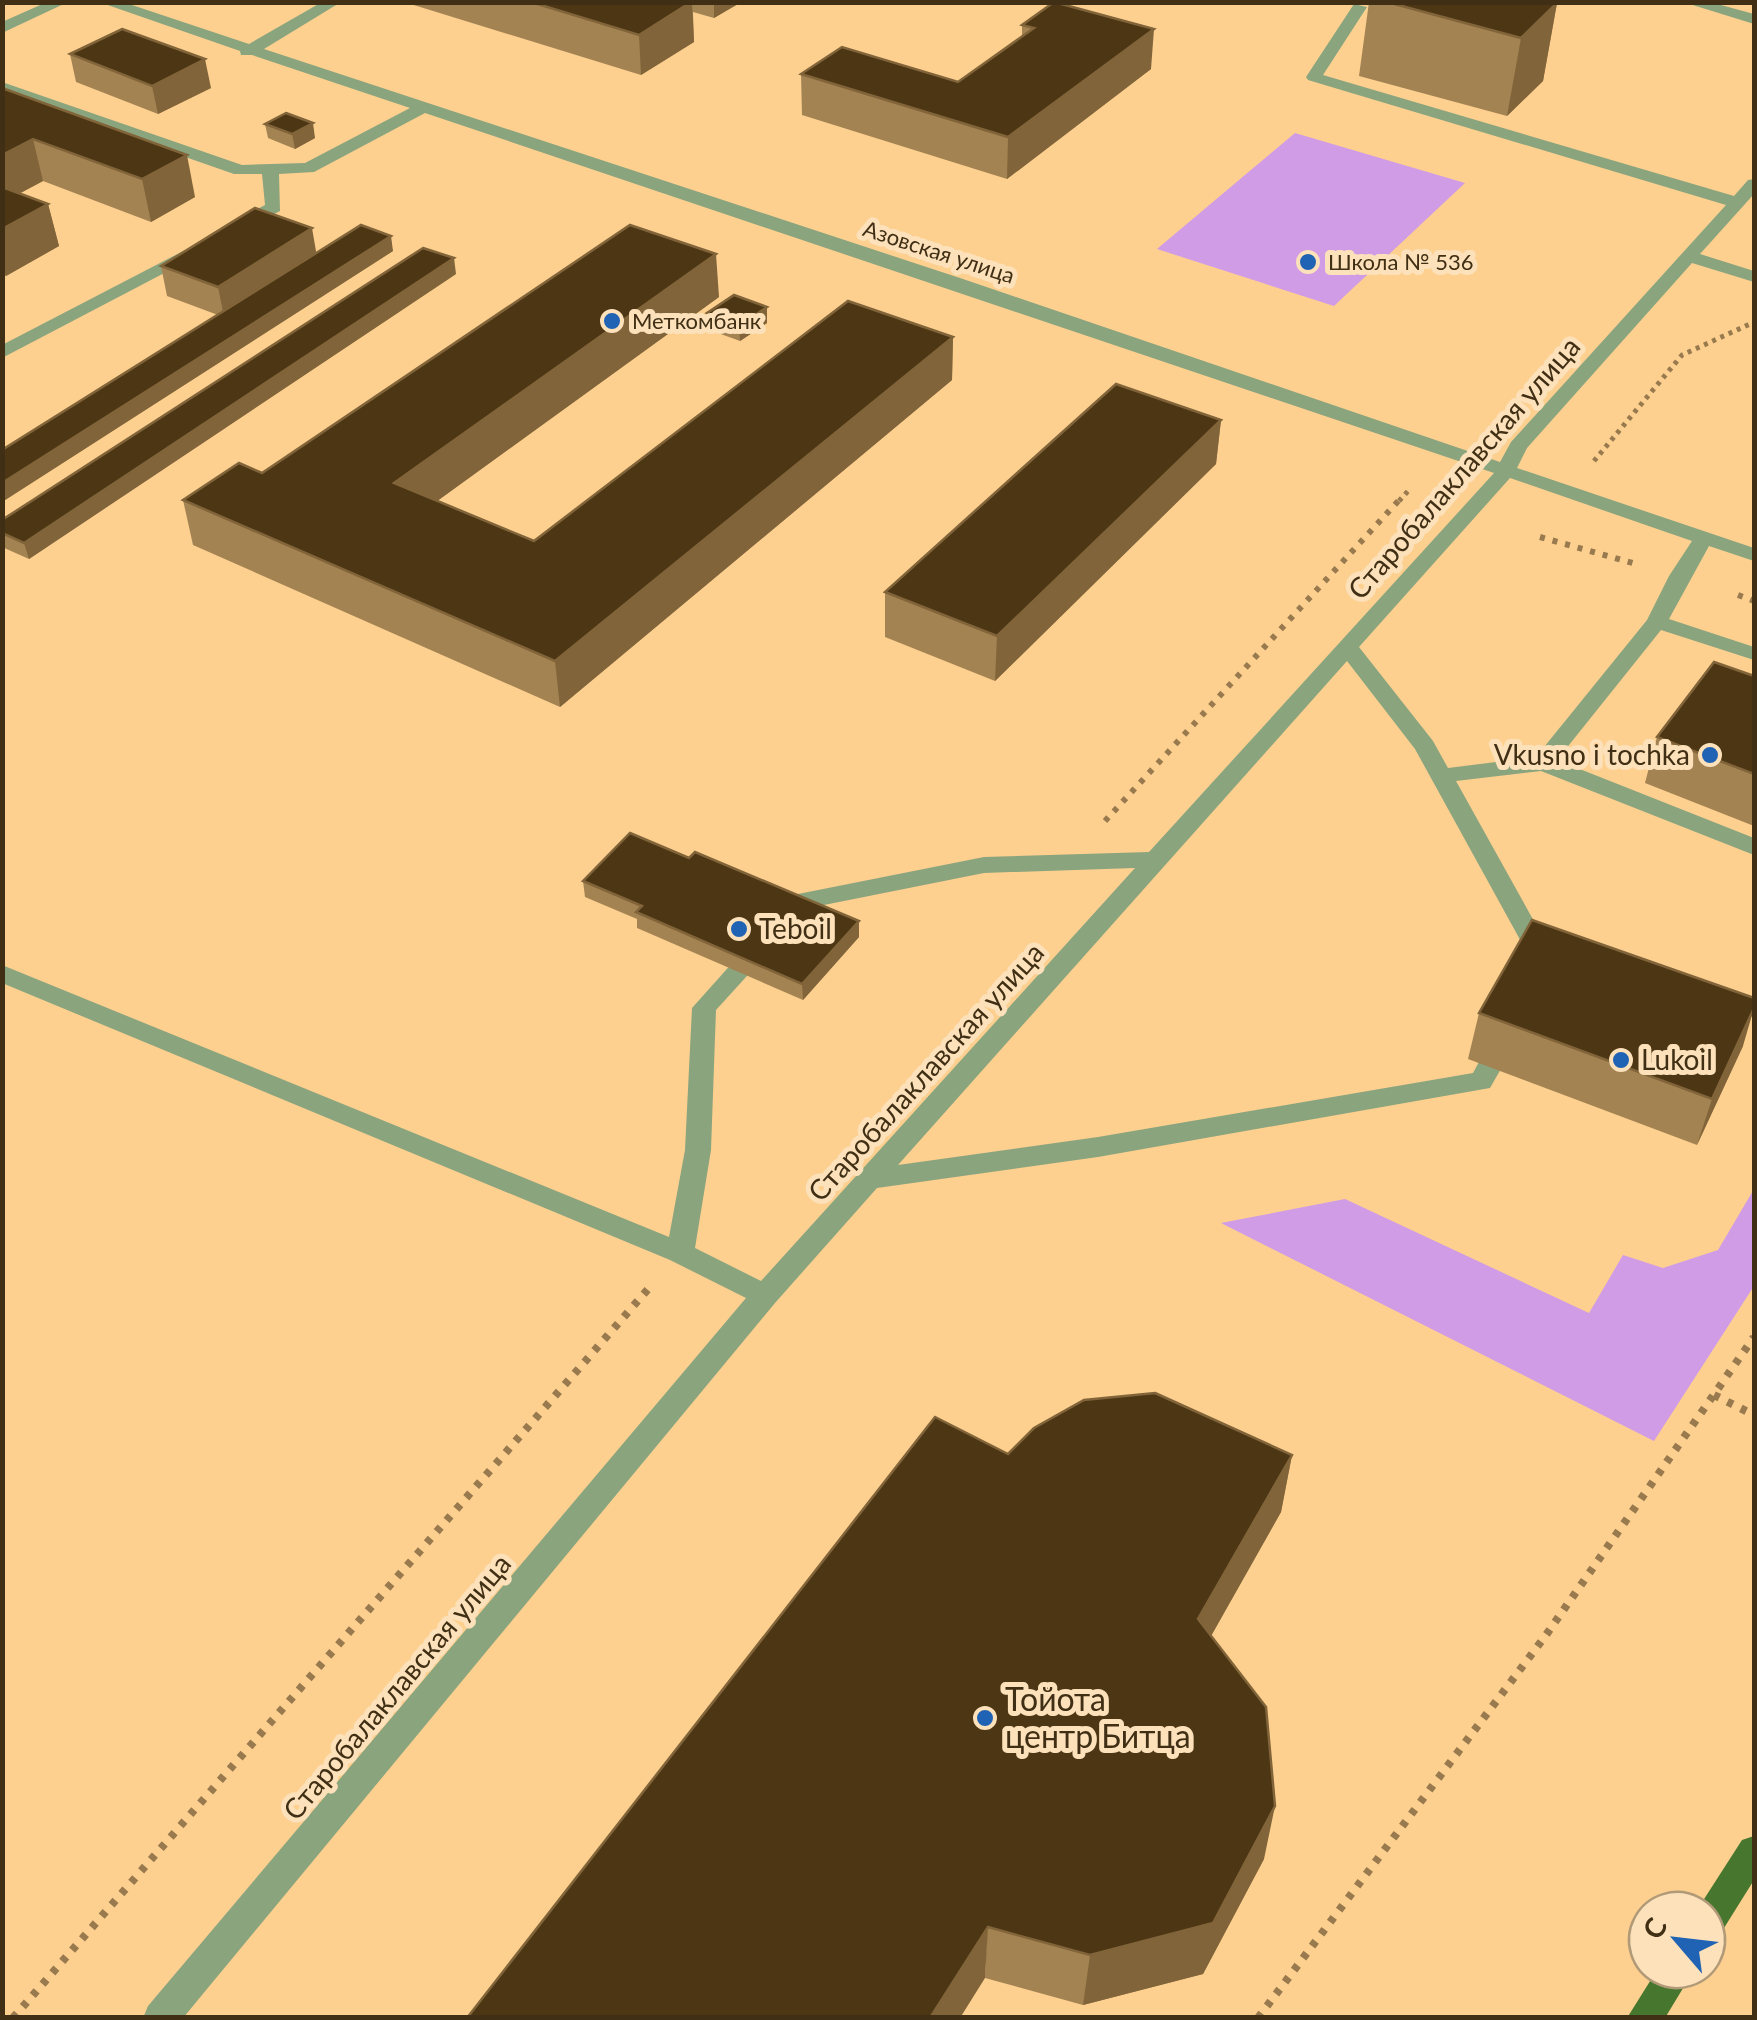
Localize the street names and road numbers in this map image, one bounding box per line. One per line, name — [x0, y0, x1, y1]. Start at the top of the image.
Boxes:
street label: Азовская улица — [860, 214, 1018, 289]
street label: Старобалаклавская улица — [1340, 329, 1586, 605]
street label: Старобалаклавская улица — [800, 935, 1050, 1208]
street label: Старобалаклавская улица — [275, 1547, 517, 1826]

